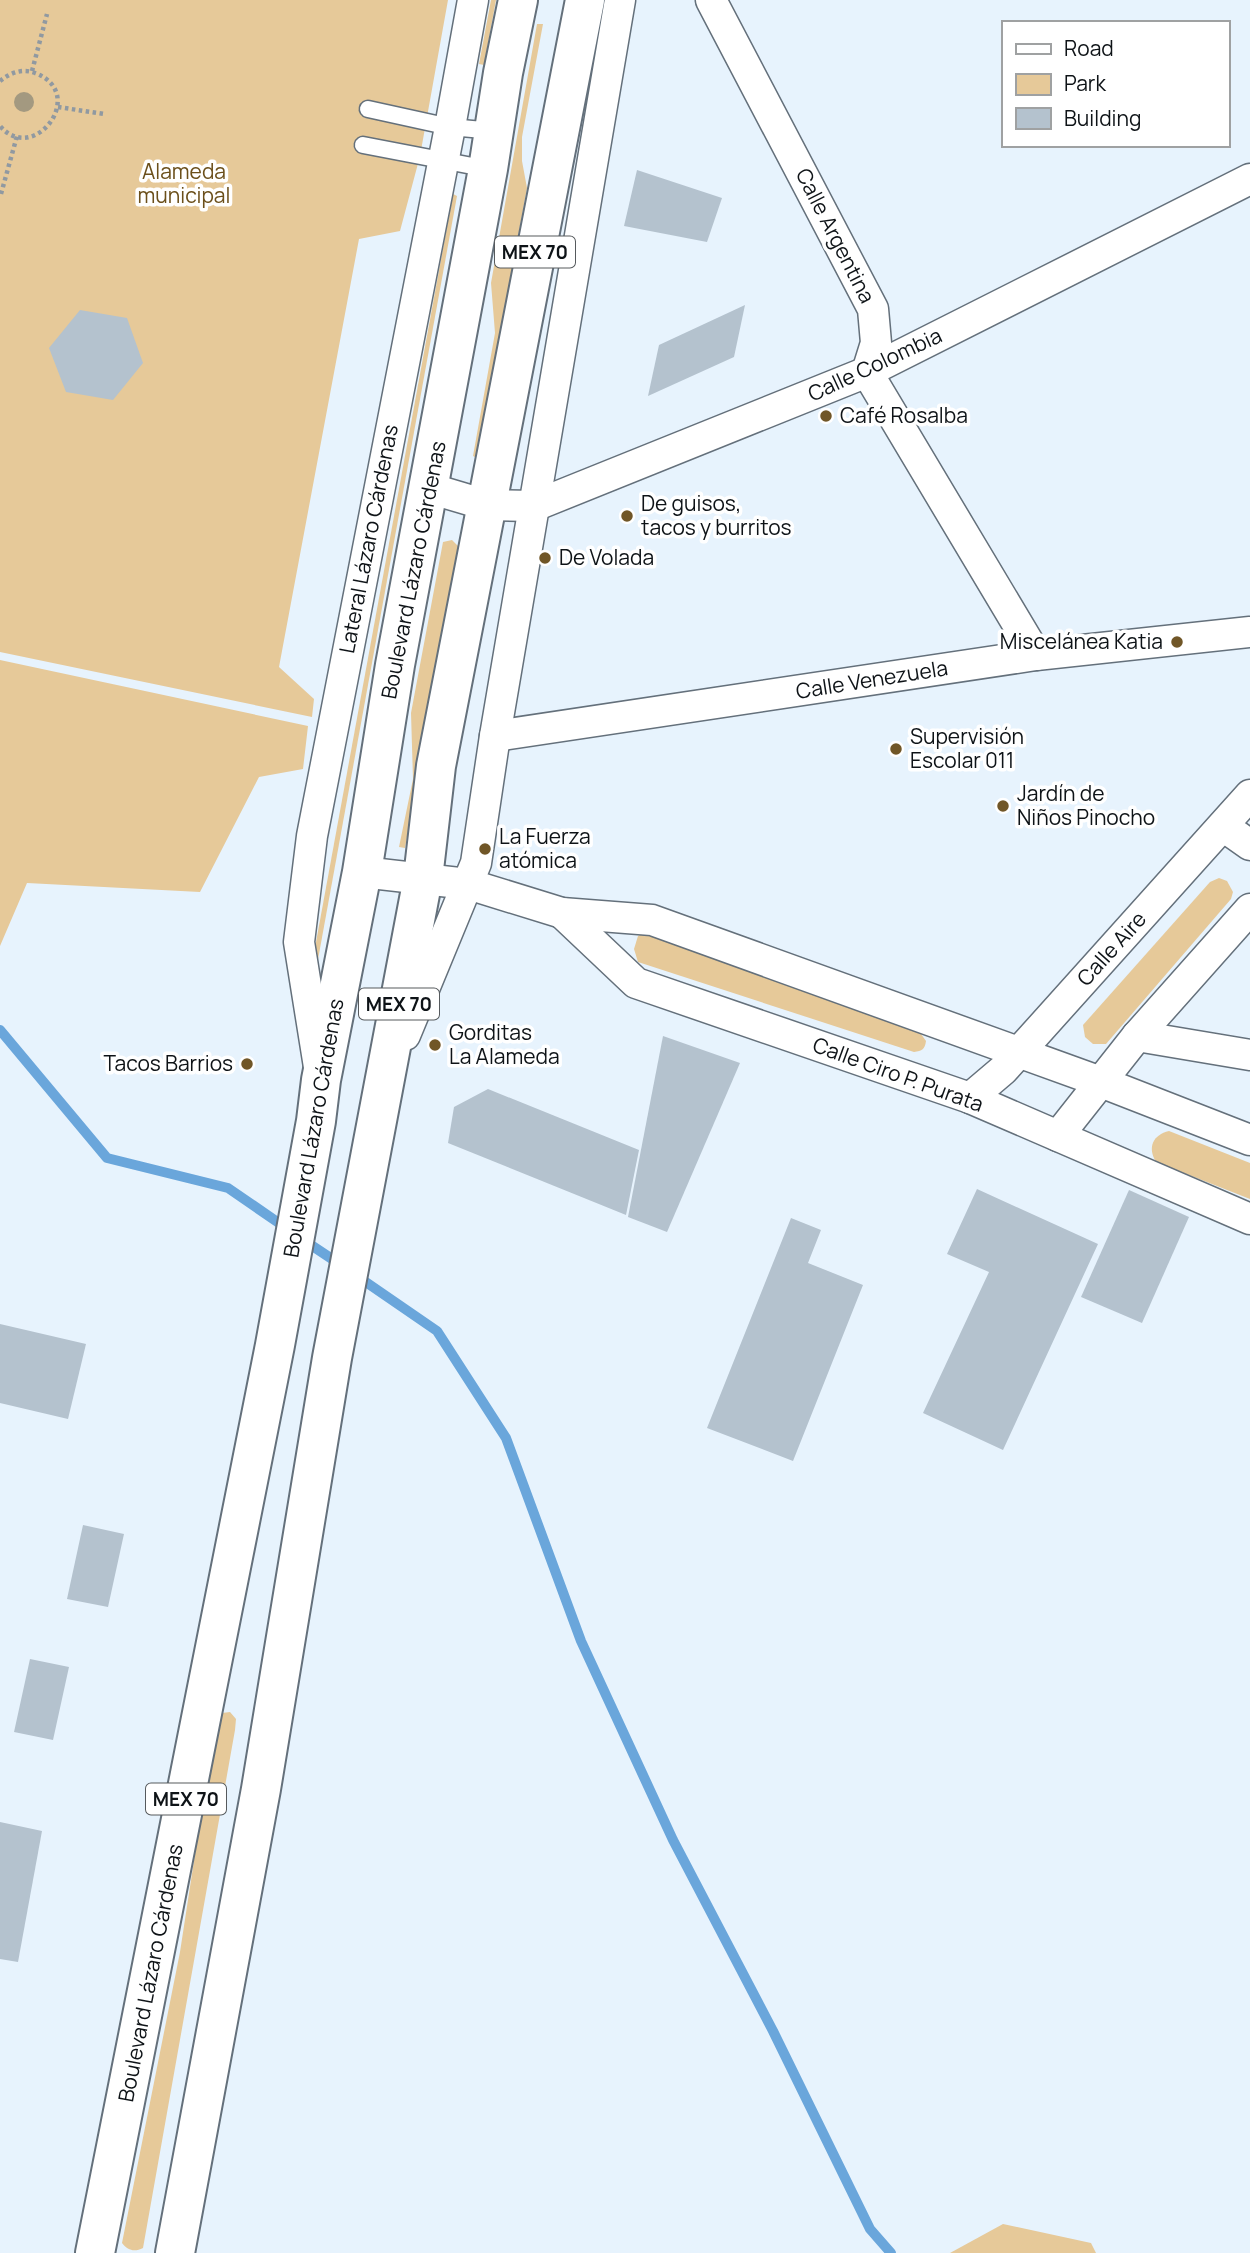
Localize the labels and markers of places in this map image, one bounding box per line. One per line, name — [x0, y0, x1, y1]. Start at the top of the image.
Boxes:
place label: Café Rosalba — [840, 401, 968, 429]
marker: Café Rosalba — [818, 408, 834, 424]
place label: De guisos, tacos y burritos — [641, 489, 792, 541]
marker: De guisos, tacos y burritos — [619, 508, 635, 524]
place label: De Volada — [559, 543, 654, 571]
marker: De Volada — [537, 550, 553, 566]
place label: Miscelánea Katia — [1000, 627, 1163, 655]
marker: Miscelánea Katia — [1169, 634, 1185, 650]
place label: Supervisión Escolar 011 — [910, 722, 1024, 774]
marker: Supervisión Escolar 011 — [888, 741, 904, 757]
place label: Jardín de Niños Pinocho — [1017, 779, 1155, 831]
marker: Jardín de Niños Pinocho — [995, 798, 1011, 814]
place label: La Fuerza atómica — [499, 822, 591, 874]
marker: La Fuerza atómica — [477, 841, 493, 857]
place label: Gorditas La Alameda — [449, 1018, 560, 1070]
marker: Gorditas La Alameda — [427, 1037, 443, 1053]
place label: Tacos Barrios — [104, 1049, 233, 1077]
marker: Tacos Barrios — [239, 1056, 255, 1072]

